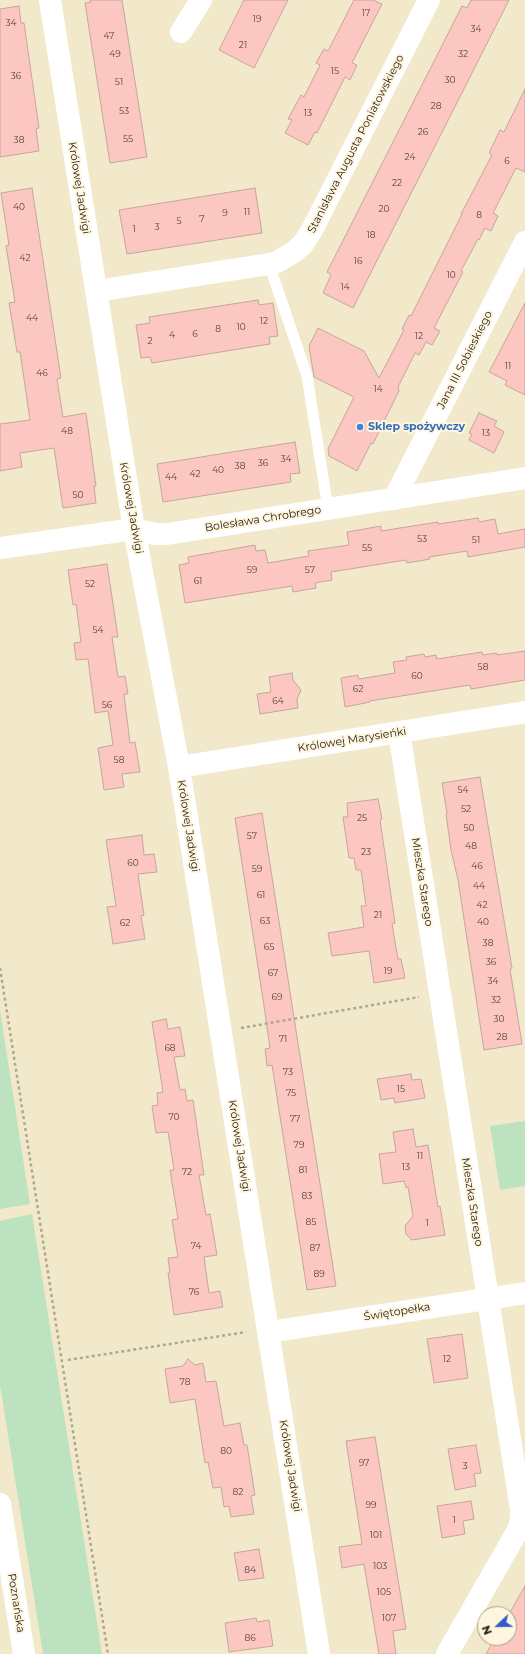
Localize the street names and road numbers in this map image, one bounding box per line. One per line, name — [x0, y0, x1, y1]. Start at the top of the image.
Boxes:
street label: Stanisława Augusta Poniatowskiego — [305, 52, 407, 236]
street label: Królowej Jadwigi — [65, 141, 93, 235]
street label: Jana III Sobieskiego — [435, 309, 495, 411]
street label: Królowej Jadwigi — [116, 461, 146, 555]
street label: Bolesława Chrobrego — [204, 503, 322, 535]
street label: Królowej Marysieńki — [297, 725, 407, 755]
street label: Królowej Jadwigi — [174, 779, 202, 873]
street label: Mieszka Starego — [408, 837, 436, 927]
street label: Królowej Jadwigi — [225, 1099, 253, 1193]
street label: Mieszka Starego — [458, 1157, 486, 1247]
street label: Świętopełka — [363, 1300, 431, 1324]
street label: Królowej Jadwigi — [276, 1419, 304, 1513]
street label: Poznańska — [5, 1572, 27, 1634]

